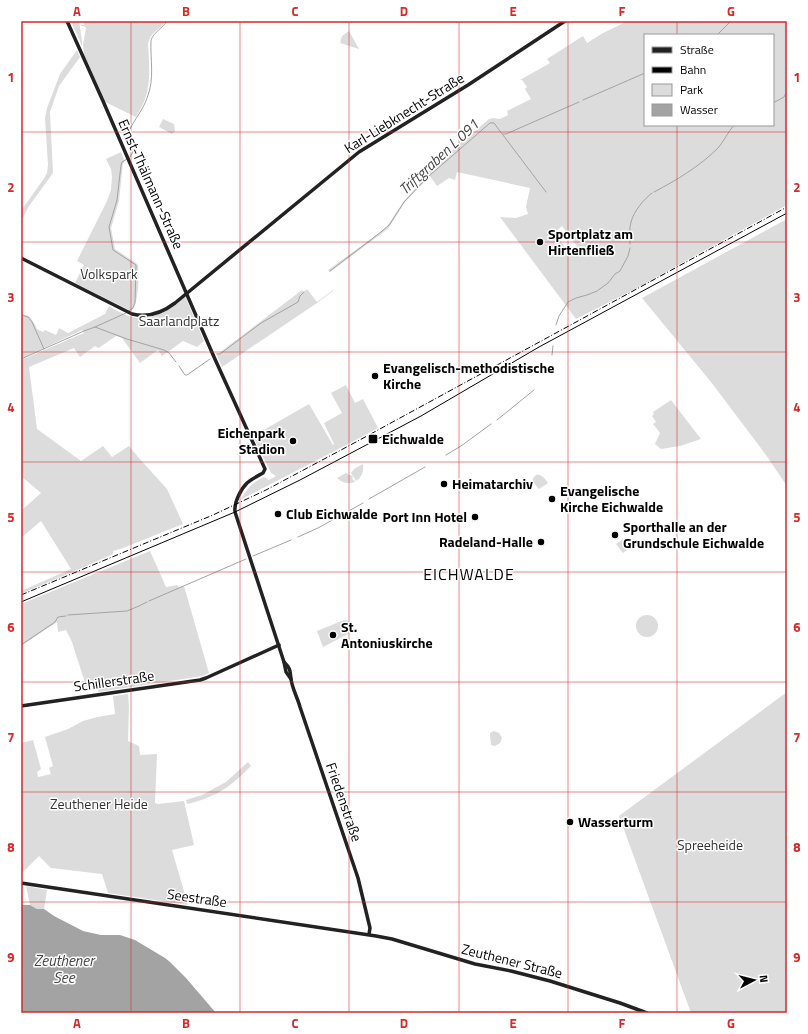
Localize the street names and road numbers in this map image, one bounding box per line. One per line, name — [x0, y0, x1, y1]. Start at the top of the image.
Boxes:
street label: Karl-Liebknecht-Straße — [340, 67, 468, 158]
street label: Ernst-Thälmann-Straße — [113, 115, 190, 252]
street label: Schillerstraße — [72, 664, 156, 697]
street label: Friedenstraße — [321, 759, 368, 844]
street label: Seestraße — [166, 883, 228, 912]
street label: Zeuthener Straße — [459, 938, 565, 983]

